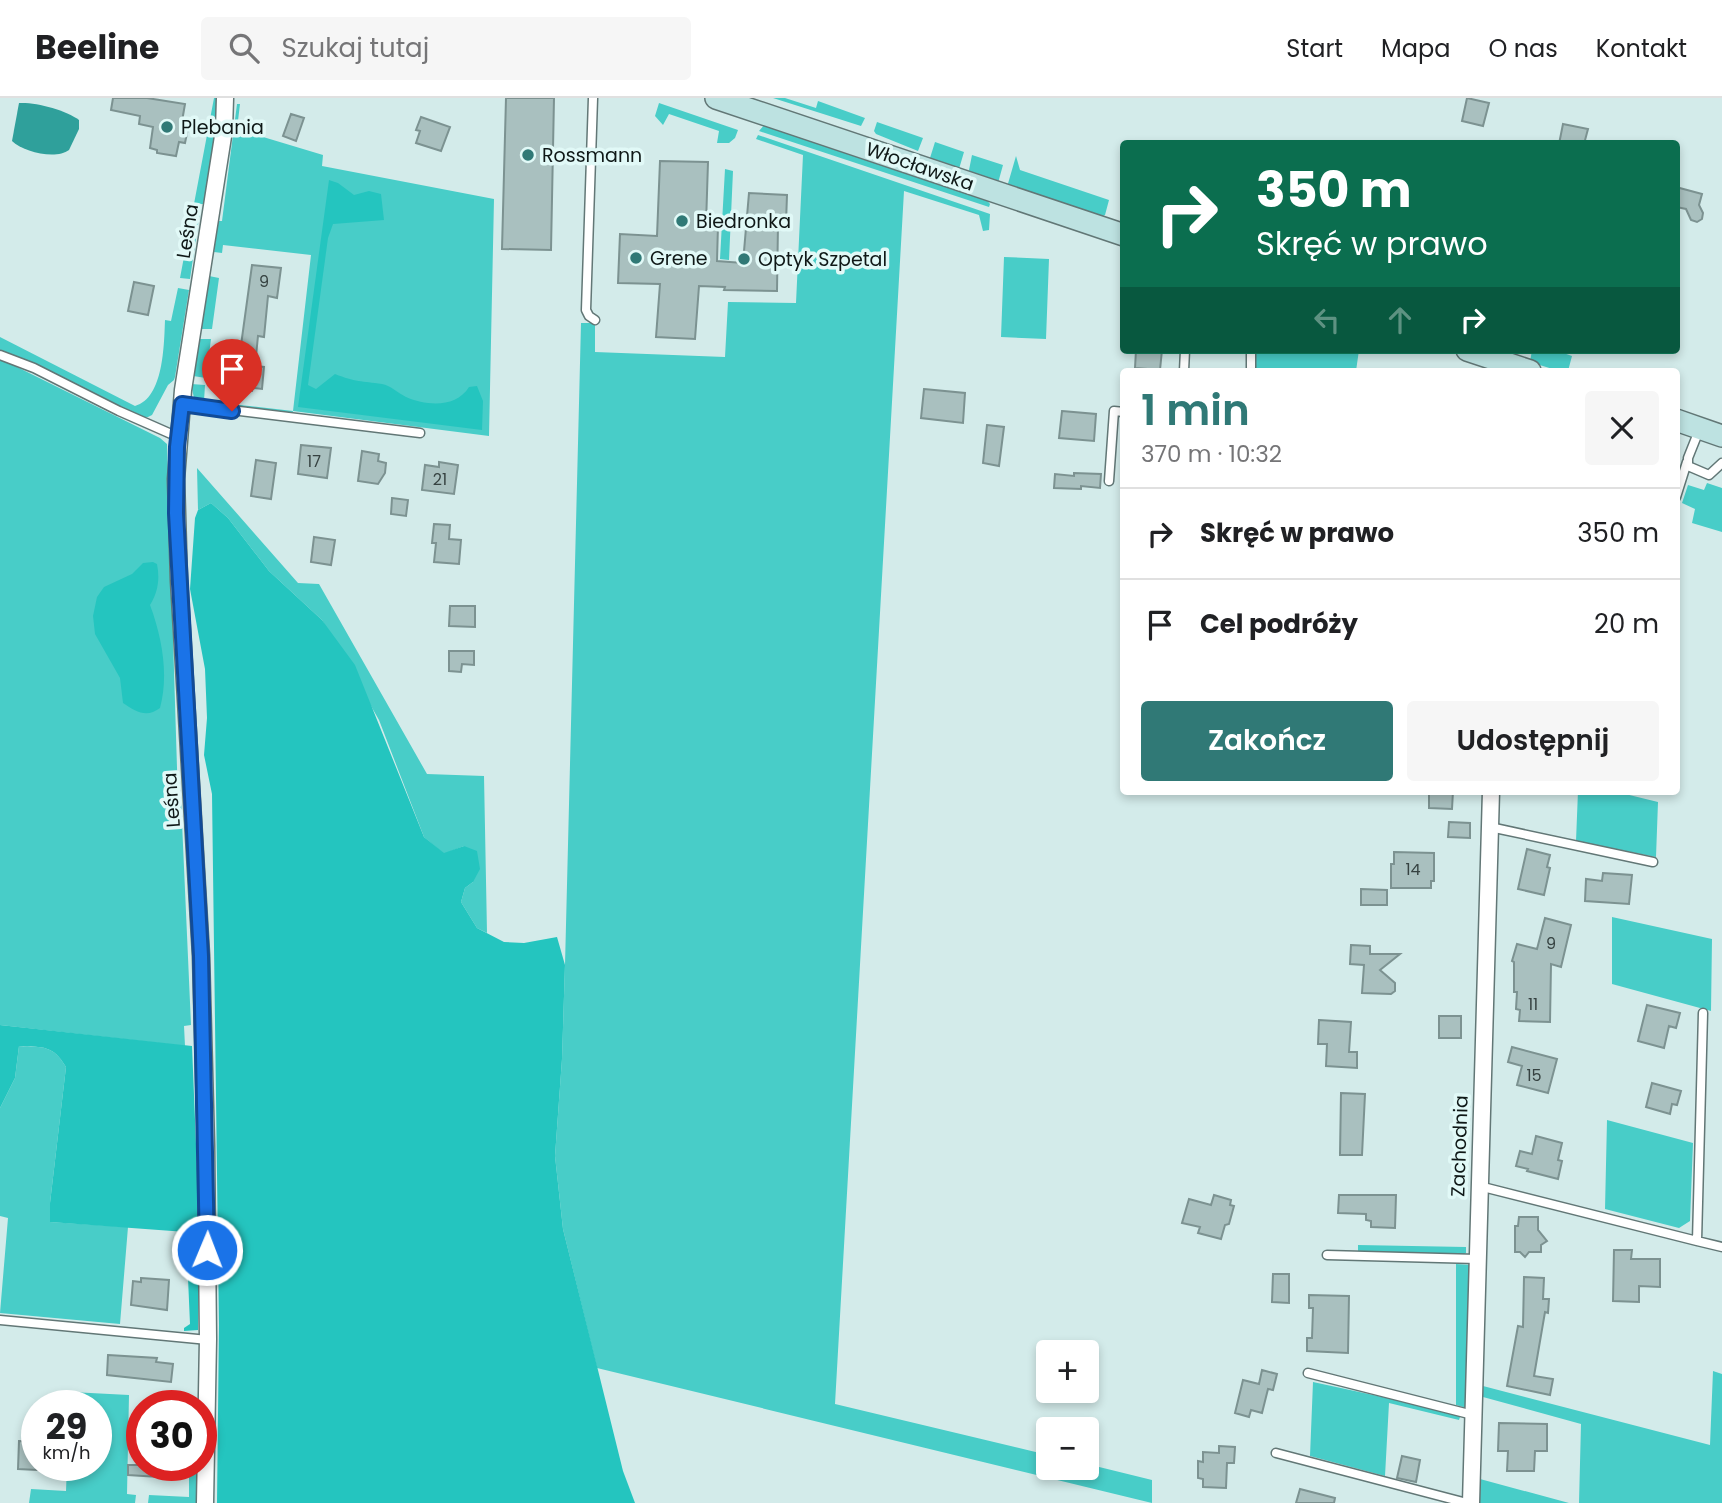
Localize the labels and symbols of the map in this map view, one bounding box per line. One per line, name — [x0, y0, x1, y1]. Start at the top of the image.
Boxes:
place label: Plebania — [181, 114, 264, 141]
marker: Plebania — [159, 119, 175, 135]
street label: Włocławska — [862, 135, 978, 198]
place label: Rossmann — [542, 142, 642, 169]
marker: Rossmann — [520, 147, 536, 163]
street label: Leśna — [170, 202, 205, 260]
place label: Biedronka — [696, 208, 791, 235]
marker: Biedronka — [674, 213, 690, 229]
place label: Grene — [650, 245, 708, 272]
place label: Optyk Szpetal — [758, 246, 887, 273]
marker: Grene — [628, 250, 644, 266]
marker: Optyk Szpetal — [736, 251, 752, 267]
house number: 9 — [259, 270, 269, 293]
pin — [202, 339, 262, 411]
house number: 17 — [307, 450, 321, 473]
house number: 21 — [433, 468, 447, 491]
street label: Leśna — [156, 772, 187, 828]
house number: 14 — [1405, 858, 1421, 881]
house number: 9 — [1546, 932, 1556, 955]
house number: 11 — [1528, 993, 1538, 1016]
house number: 15 — [1526, 1064, 1542, 1087]
street label: Zachodnia — [1444, 1095, 1475, 1197]
position arrow — [170, 1213, 244, 1287]
speed limit sign: 30 — [126, 1390, 217, 1481]

